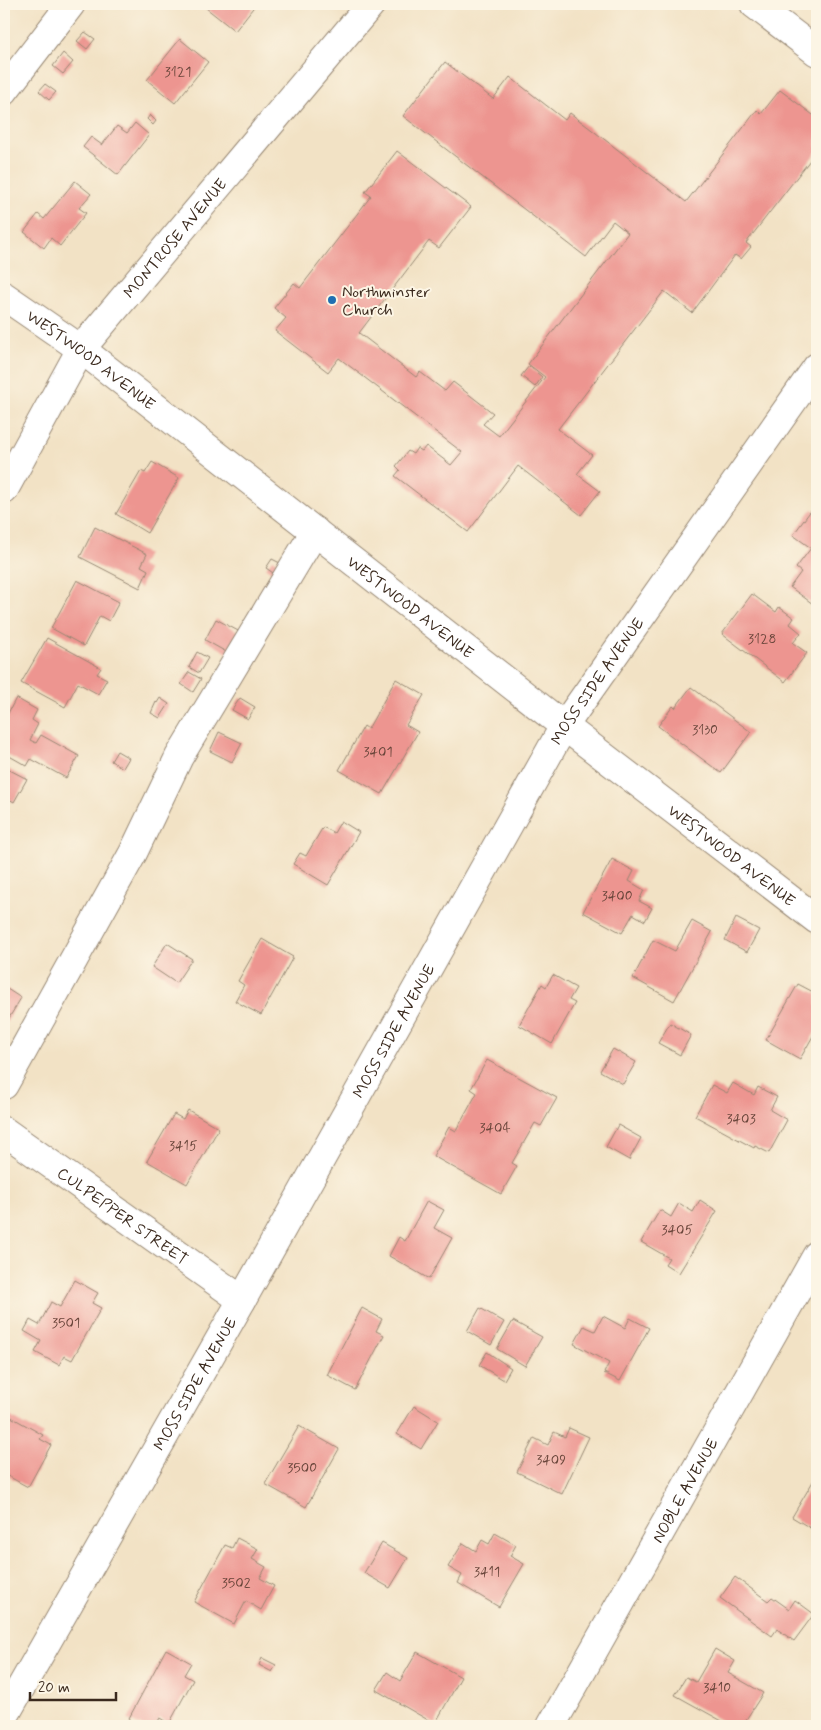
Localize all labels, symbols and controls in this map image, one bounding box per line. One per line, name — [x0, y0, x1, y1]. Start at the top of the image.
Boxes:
house number: 3121 — [165, 63, 191, 81]
street label: MONTROSE AVENUE — [119, 174, 232, 303]
place label: Northminster Church — [342, 282, 430, 321]
marker: Northminster Church — [326, 294, 338, 306]
street label: WESTWOOD AVENUE — [22, 306, 159, 415]
street label: WESTWOOD AVENUE — [342, 552, 478, 664]
street label: MOSS SIDE AVENUE — [547, 614, 649, 749]
house number: 3128 — [748, 630, 776, 648]
house number: 3130 — [692, 721, 718, 739]
house number: 3401 — [363, 743, 393, 761]
street label: WESTWOOD AVENUE — [663, 800, 799, 912]
house number: 3400 — [601, 887, 633, 905]
street label: MOSS SIDE AVENUE — [348, 961, 440, 1102]
house number: 3403 — [726, 1110, 756, 1128]
house number: 3404 — [479, 1119, 511, 1137]
house number: 3415 — [169, 1137, 197, 1155]
street label: CULPEPPER STREET — [53, 1163, 192, 1270]
house number: 3405 — [661, 1221, 693, 1239]
house number: 3501 — [52, 1314, 80, 1332]
street label: MOSS SIDE AVENUE — [149, 1314, 242, 1455]
street label: NOBLE AVENUE — [648, 1435, 724, 1547]
house number: 3409 — [536, 1451, 566, 1469]
house number: 3500 — [287, 1459, 317, 1477]
house number: 3411 — [474, 1563, 500, 1581]
house number: 3502 — [221, 1574, 251, 1592]
scale bar — [30, 1670, 116, 1702]
text: 20 m — [38, 1678, 70, 1698]
house number: 3410 — [703, 1679, 731, 1697]

